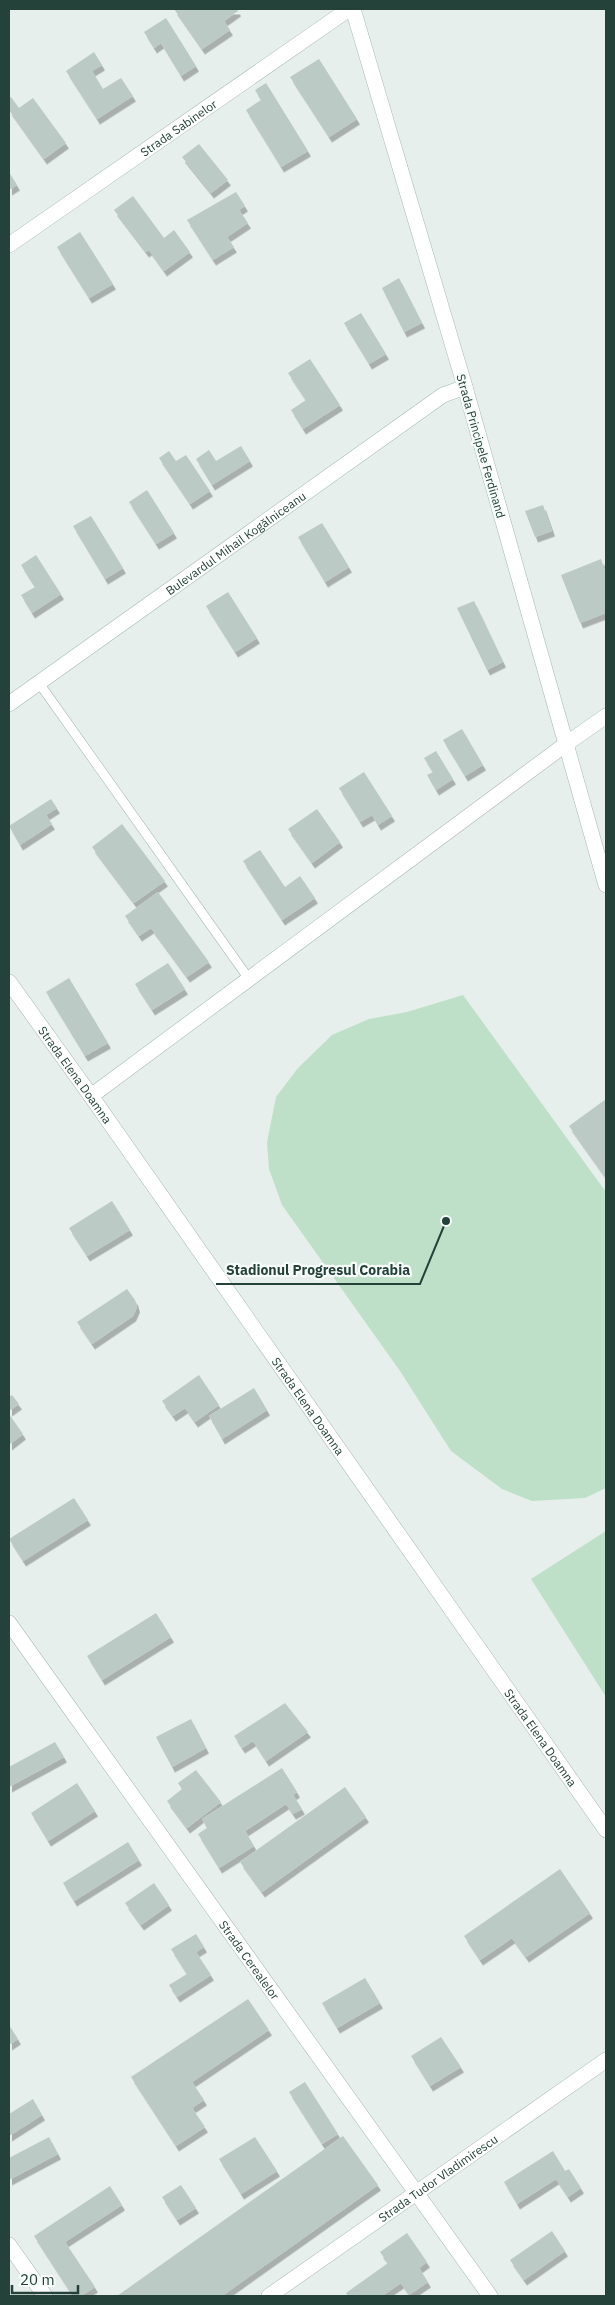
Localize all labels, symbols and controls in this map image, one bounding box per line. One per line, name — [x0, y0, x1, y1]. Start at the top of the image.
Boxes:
street label: Strada Sabinelor — [137, 96, 220, 159]
street label: Strada Principele Ferdinand — [453, 372, 509, 520]
street label: Bulevardul Mihail Kogălniceanu — [162, 488, 308, 598]
street label: Strada Elena Doamna — [36, 1023, 116, 1127]
callout: Stadionul Progresul Corabia — [216, 1255, 420, 1284]
text: Stadionul Progresul Corabia — [226, 1261, 410, 1279]
street label: Strada Elena Doamna — [269, 1354, 348, 1458]
street label: Strada Elena Doamna — [502, 1686, 581, 1790]
street label: Strada Cerealelor — [216, 1917, 283, 2003]
street label: Strada Tudor Vladimirescu — [375, 2131, 500, 2225]
scale bar — [12, 2262, 79, 2294]
text: 20 m — [20, 2270, 55, 2289]

